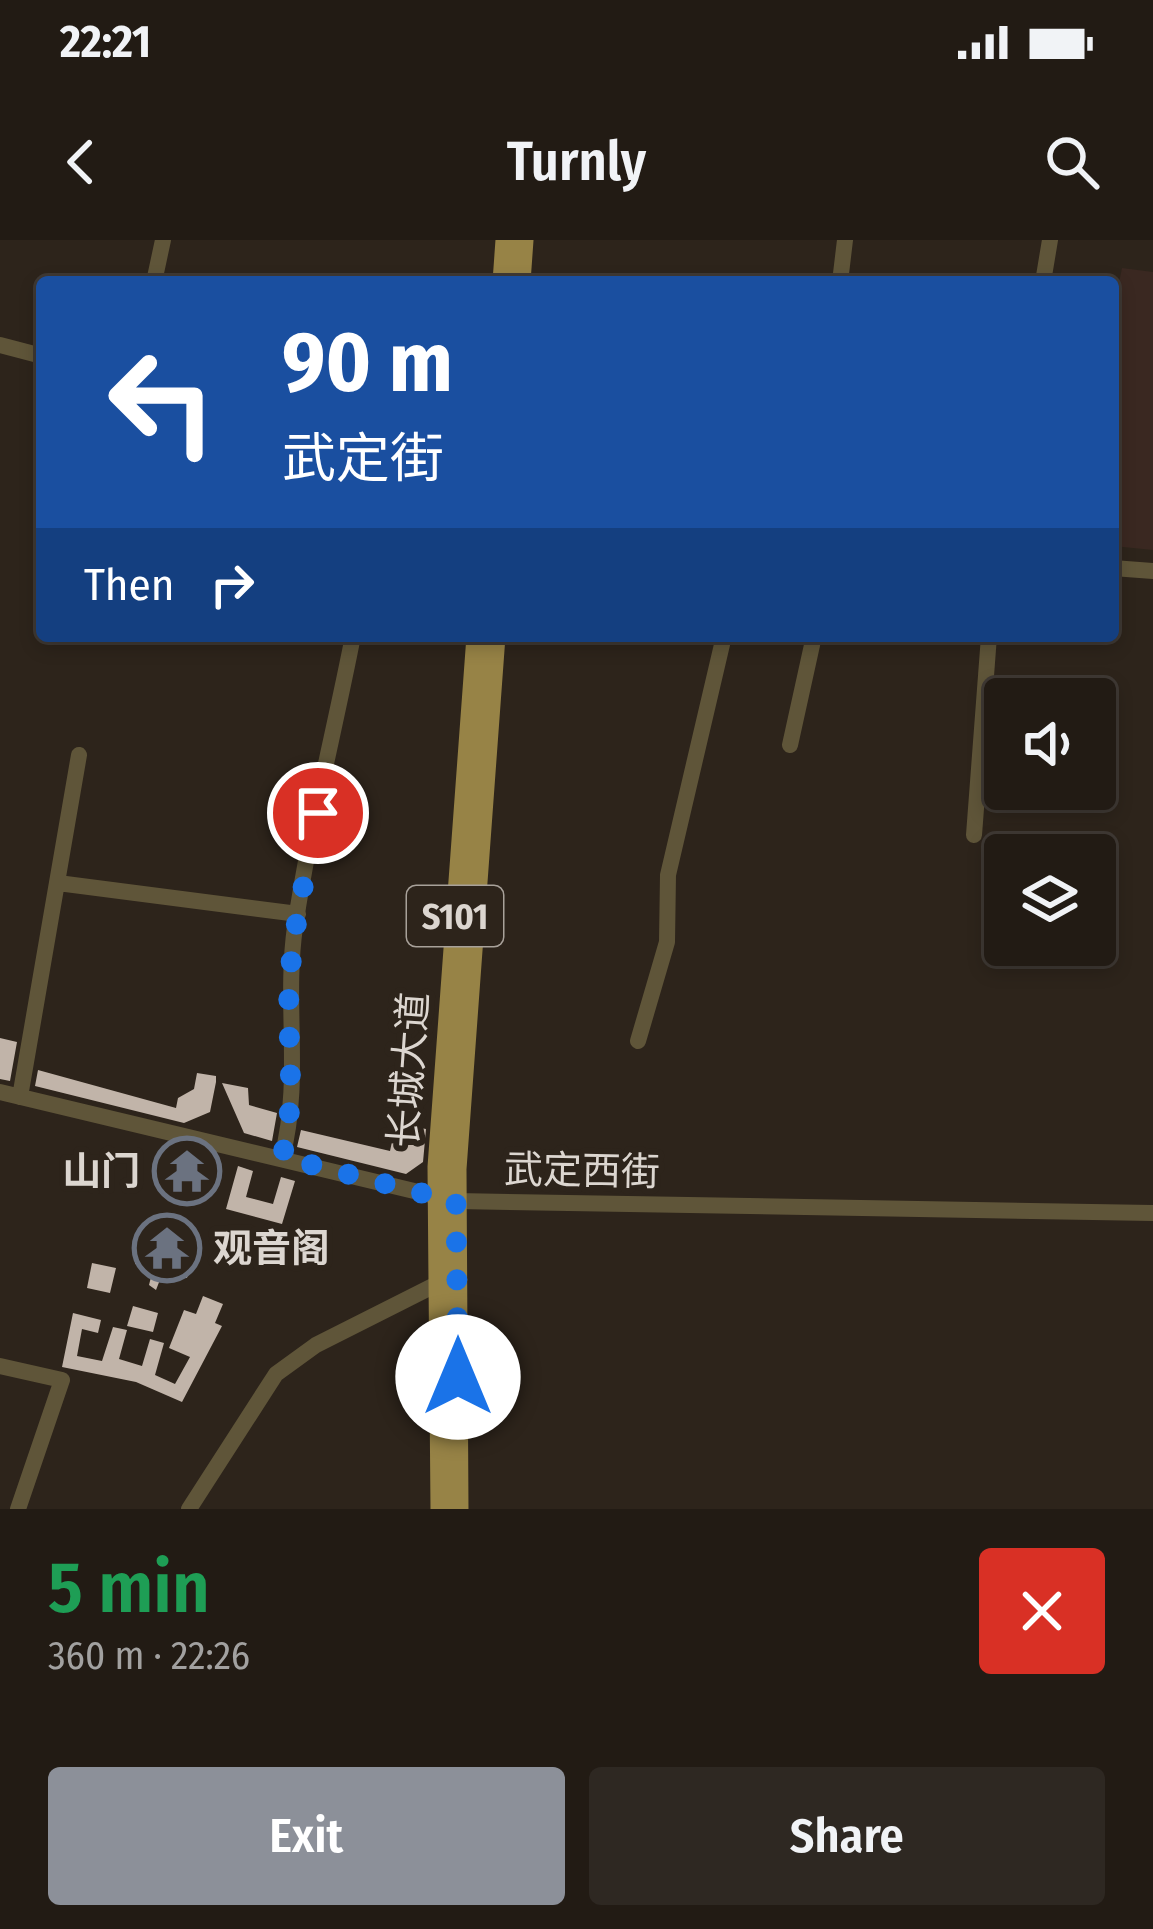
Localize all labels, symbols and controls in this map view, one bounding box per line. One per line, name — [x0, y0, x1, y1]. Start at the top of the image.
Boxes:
text: 22:21 — [60, 15, 151, 69]
icon: back — [48, 129, 114, 195]
icon: search — [1039, 129, 1105, 195]
text: Turnly — [507, 130, 646, 194]
text: 90 m — [282, 312, 453, 413]
icon: left — [84, 324, 240, 480]
text: 武定街 — [282, 427, 444, 491]
icon: right — [199, 552, 265, 618]
text: Then — [84, 558, 175, 612]
map controls — [984, 678, 1116, 966]
button: sound — [984, 678, 1116, 810]
pin — [267, 762, 369, 864]
icon: arrive — [285, 780, 351, 846]
button: layers — [984, 834, 1116, 966]
road number: S101 — [407, 886, 503, 946]
street label: 长城大道 — [381, 991, 437, 1149]
temple icon: 山门 — [152, 1136, 222, 1206]
street label: 武定西街 — [504, 1147, 660, 1195]
place label: 山门 — [62, 1149, 140, 1195]
temple icon: 观音阁 — [132, 1213, 202, 1283]
place label: 观音阁 — [213, 1226, 330, 1272]
position arrow — [395, 1314, 521, 1440]
text: 5 min — [48, 1545, 210, 1631]
button: close — [979, 1548, 1105, 1674]
text: 360 m · 22:26 — [48, 1633, 250, 1679]
button: Exit — [48, 1767, 565, 1905]
button: Share — [589, 1767, 1105, 1905]

